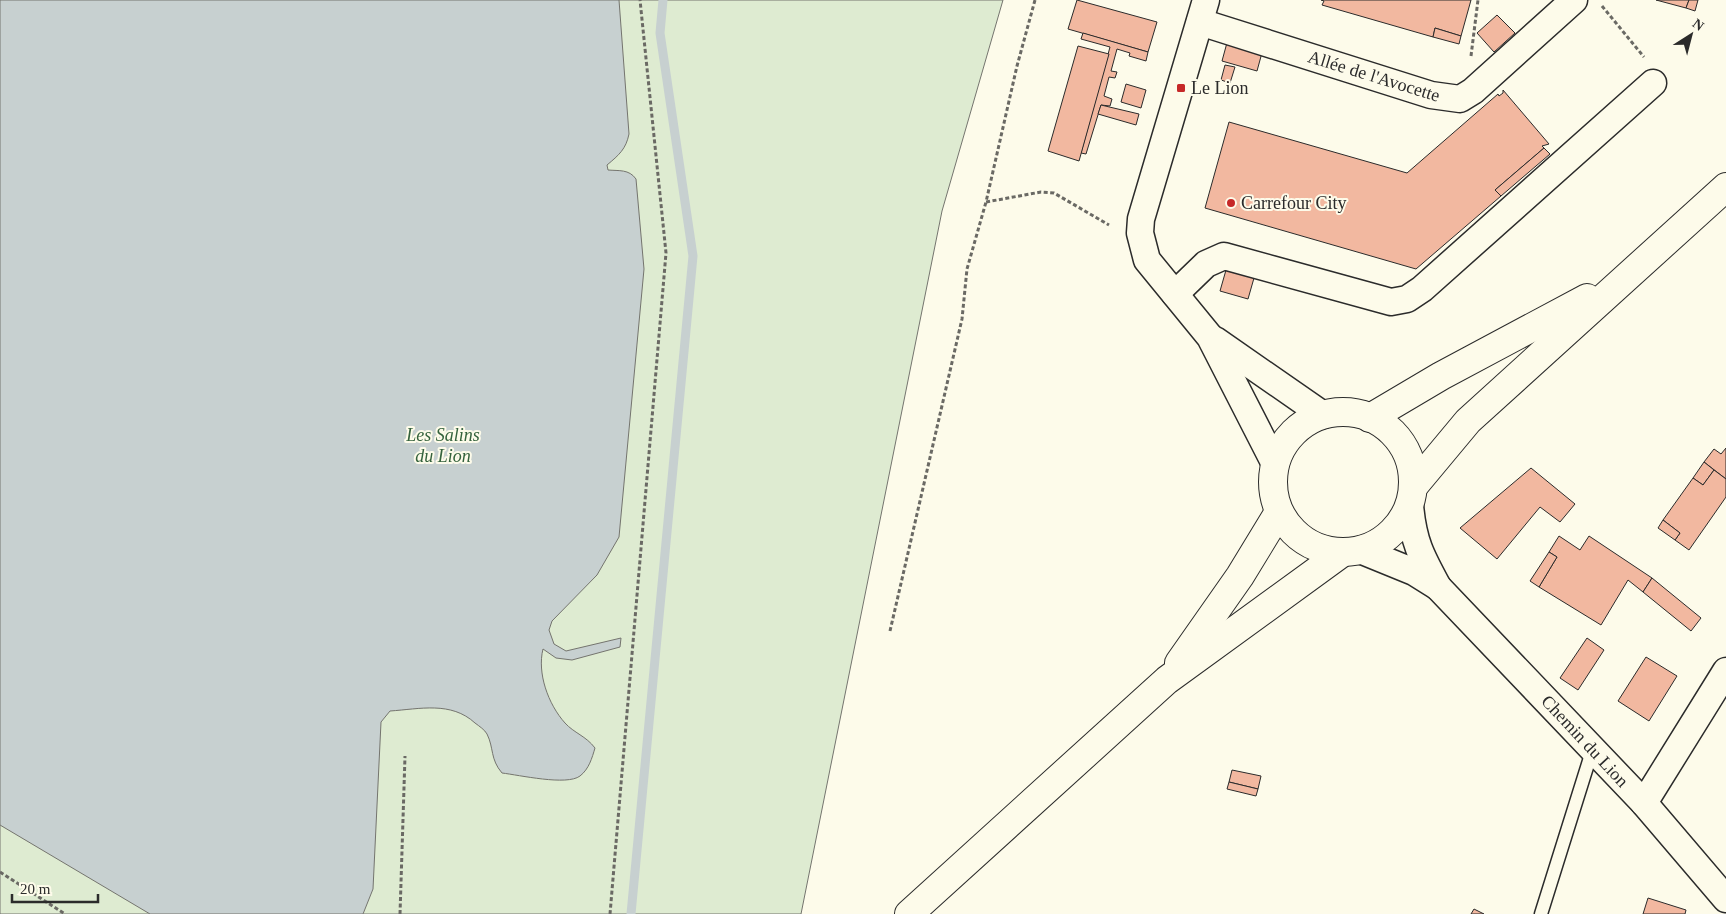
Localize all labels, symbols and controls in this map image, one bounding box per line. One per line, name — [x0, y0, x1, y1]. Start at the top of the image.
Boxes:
north arrow — [1666, 10, 1716, 60]
text: N — [1690, 16, 1707, 34]
street label: Allée de l'Avocette — [1306, 46, 1442, 106]
place label: Le Lion — [1191, 78, 1248, 98]
marker: Le Lion — [1175, 82, 1187, 94]
place label: Carrefour City — [1241, 193, 1346, 213]
marker: Carrefour City — [1225, 197, 1237, 209]
park label: Les Salins du Lion — [405, 425, 480, 466]
street label: Chemin du Lion — [1537, 691, 1633, 791]
scale bar — [12, 872, 99, 904]
text: 20 m — [20, 881, 51, 897]

